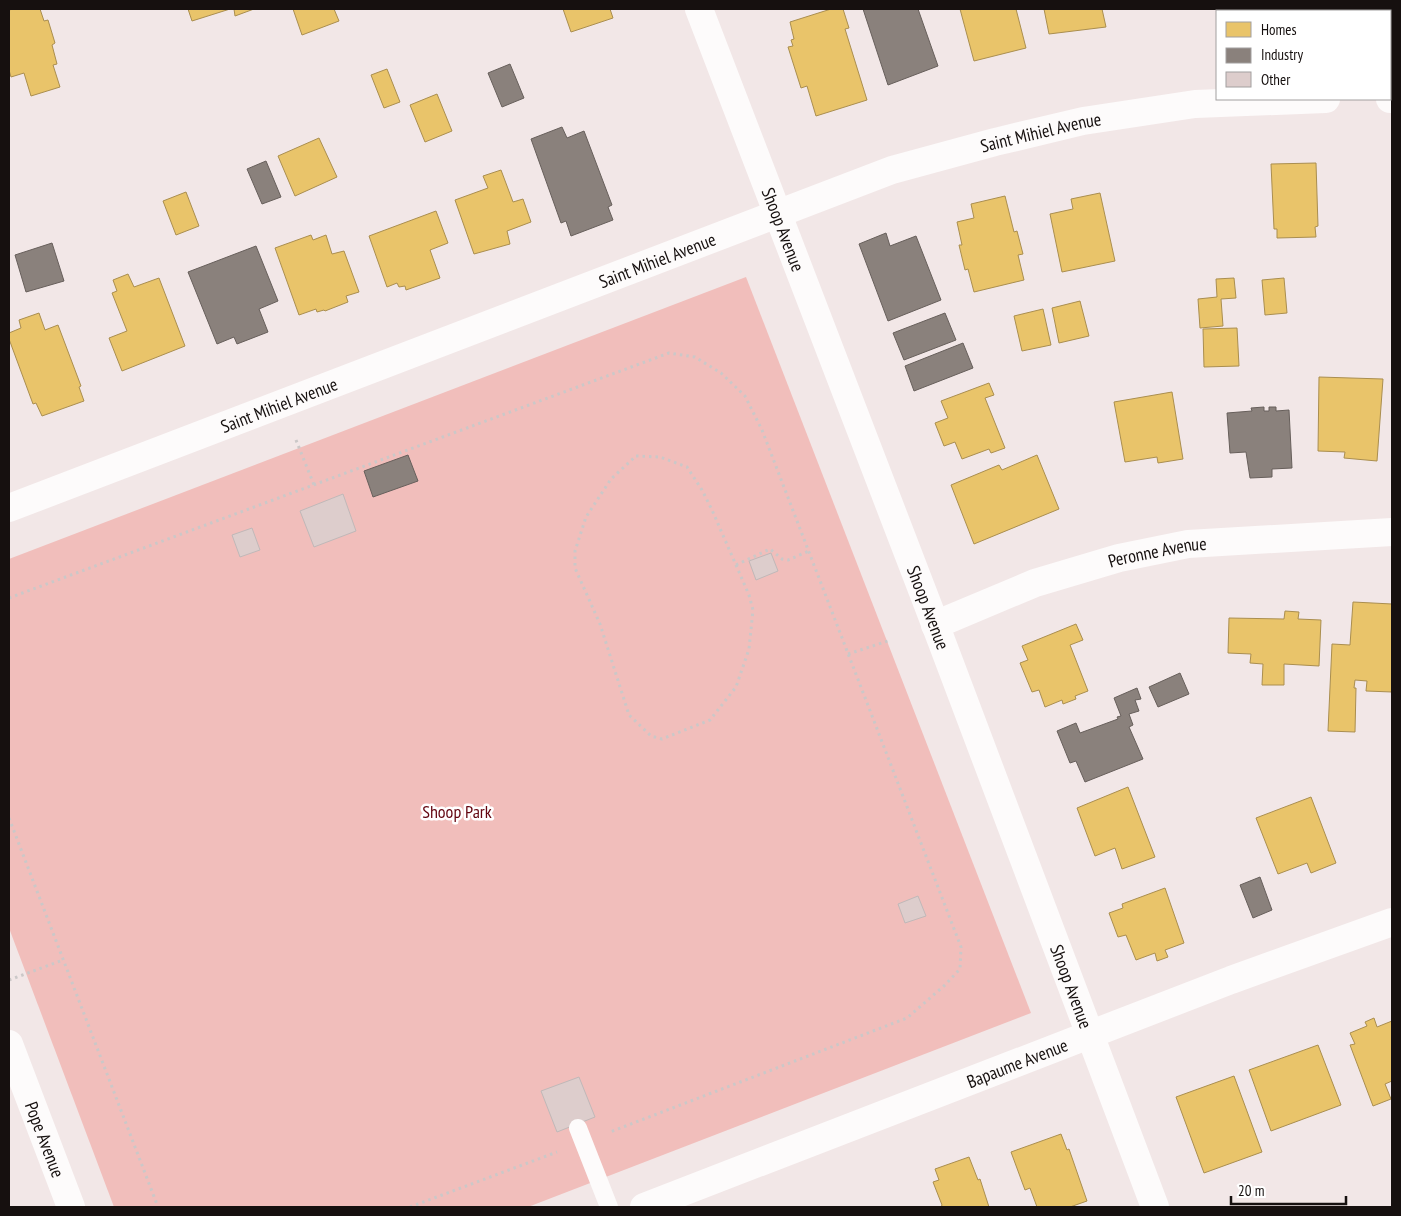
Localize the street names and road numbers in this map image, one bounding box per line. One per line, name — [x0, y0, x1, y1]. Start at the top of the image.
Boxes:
street label: Saint Mihiel Avenue — [978, 107, 1102, 157]
street label: Shoop Avenue — [757, 184, 810, 274]
street label: Saint Mihiel Avenue — [595, 227, 719, 293]
street label: Saint Mihiel Avenue — [217, 372, 341, 437]
street label: Peronne Avenue — [1105, 531, 1207, 572]
street label: Shoop Avenue — [902, 562, 955, 653]
street label: Shoop Avenue — [1045, 941, 1098, 1032]
street label: Bapaume Avenue — [963, 1033, 1071, 1093]
street label: Pope Avenue — [20, 1098, 70, 1181]

